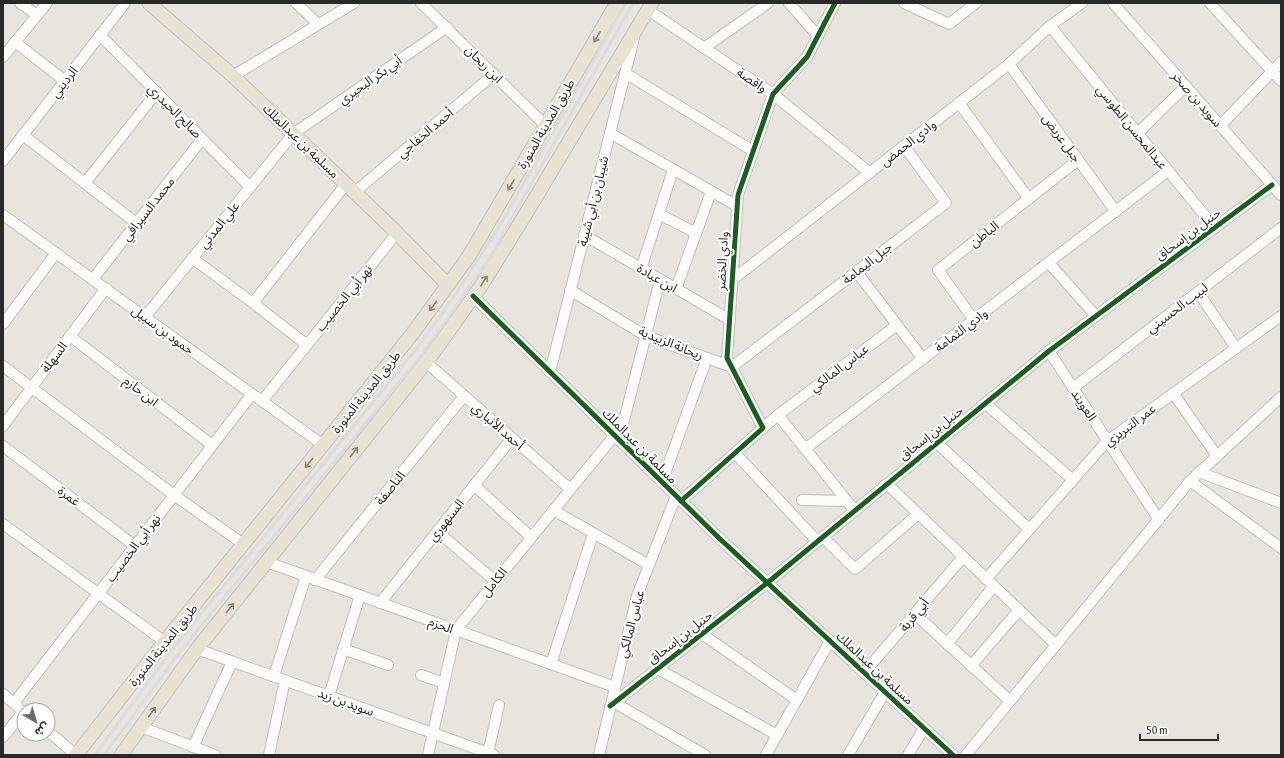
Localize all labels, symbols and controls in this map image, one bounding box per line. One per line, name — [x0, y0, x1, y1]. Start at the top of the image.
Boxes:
one-way arrow — [593, 31, 601, 43]
street label: ابن ريحان — [461, 42, 506, 87]
street label: أبي بكر البحيري — [335, 52, 406, 110]
street label: الرديني — [47, 63, 83, 102]
street label: واقصة — [734, 64, 770, 96]
street label: سويد بن صخر — [1167, 67, 1225, 131]
street label: طريق المدينة المنورة — [514, 76, 579, 172]
street label: صالح الحيدري — [143, 81, 205, 143]
street label: عبدالمحسن الطوسي — [1091, 82, 1171, 174]
street label: مسلمة بن عبدالملك — [259, 101, 342, 182]
street label: أحمد الخفاجي — [393, 105, 458, 163]
street label: جبل عريض — [1039, 111, 1085, 166]
street label: وادي الحمض — [877, 116, 941, 172]
street label: شيبان بن أبي شيبة — [574, 154, 614, 248]
street label: محمد السيرافي — [118, 174, 180, 246]
one-way arrow — [506, 179, 514, 191]
street label: علي المدني — [196, 198, 245, 253]
street label: حنبل بن إسحاق — [1152, 204, 1225, 265]
street label: الباطن — [966, 218, 1002, 251]
street label: وادي الخضر — [713, 231, 734, 292]
street label: جبل اليمامة — [839, 239, 896, 288]
street label: ابن عبادة — [634, 260, 680, 296]
street label: نهر أبي الخصيب — [312, 261, 378, 336]
one-way arrow — [480, 275, 488, 287]
street label: لبيب الحسيني — [1143, 280, 1213, 338]
one-way arrow — [429, 301, 437, 312]
street label: حمود بن سبيل — [128, 302, 197, 359]
street label: وادي الثمامة — [932, 305, 992, 357]
street label: ريحانة الزبيدية — [636, 323, 706, 363]
street label: السهلة — [38, 339, 71, 376]
street label: عباس المالكي — [807, 341, 873, 397]
street label: طريق المدينة المنورة — [328, 348, 405, 437]
street label: ابن حازم — [119, 373, 161, 411]
street label: العويند — [1068, 386, 1100, 424]
street label: أحمد الأنباري — [467, 399, 527, 455]
street label: عمر التبريزي — [1101, 401, 1161, 452]
street label: حنبل بن إسحاق — [896, 402, 968, 465]
street label: مسلمة بن عبدالملك — [599, 405, 681, 487]
one-way arrow — [350, 446, 359, 457]
one-way arrow — [304, 458, 313, 469]
street label: الناصفة — [372, 468, 408, 508]
street label: غمرة — [55, 483, 83, 509]
street label: السنهوري — [425, 496, 469, 546]
street label: نهر أبي الخصيب — [102, 511, 166, 587]
street label: الكامل — [478, 564, 511, 600]
street label: عباس المالكي — [615, 588, 650, 660]
street label: أبي قربة — [895, 595, 934, 636]
street label: طريق المدينة المنورة — [125, 601, 202, 690]
one-way arrow — [226, 603, 234, 614]
street label: حنبل بن إسحاق — [645, 607, 717, 668]
street label: الحزم — [426, 614, 456, 638]
street label: مسلمة بن عبدالملك — [833, 628, 917, 708]
street label: سويد بن زيد — [315, 685, 376, 720]
north arrow — [16, 702, 56, 742]
one-way arrow — [148, 707, 156, 718]
scale bar — [1140, 716, 1218, 742]
text: ش — [32, 720, 52, 739]
text: 50 m — [1146, 723, 1168, 737]

